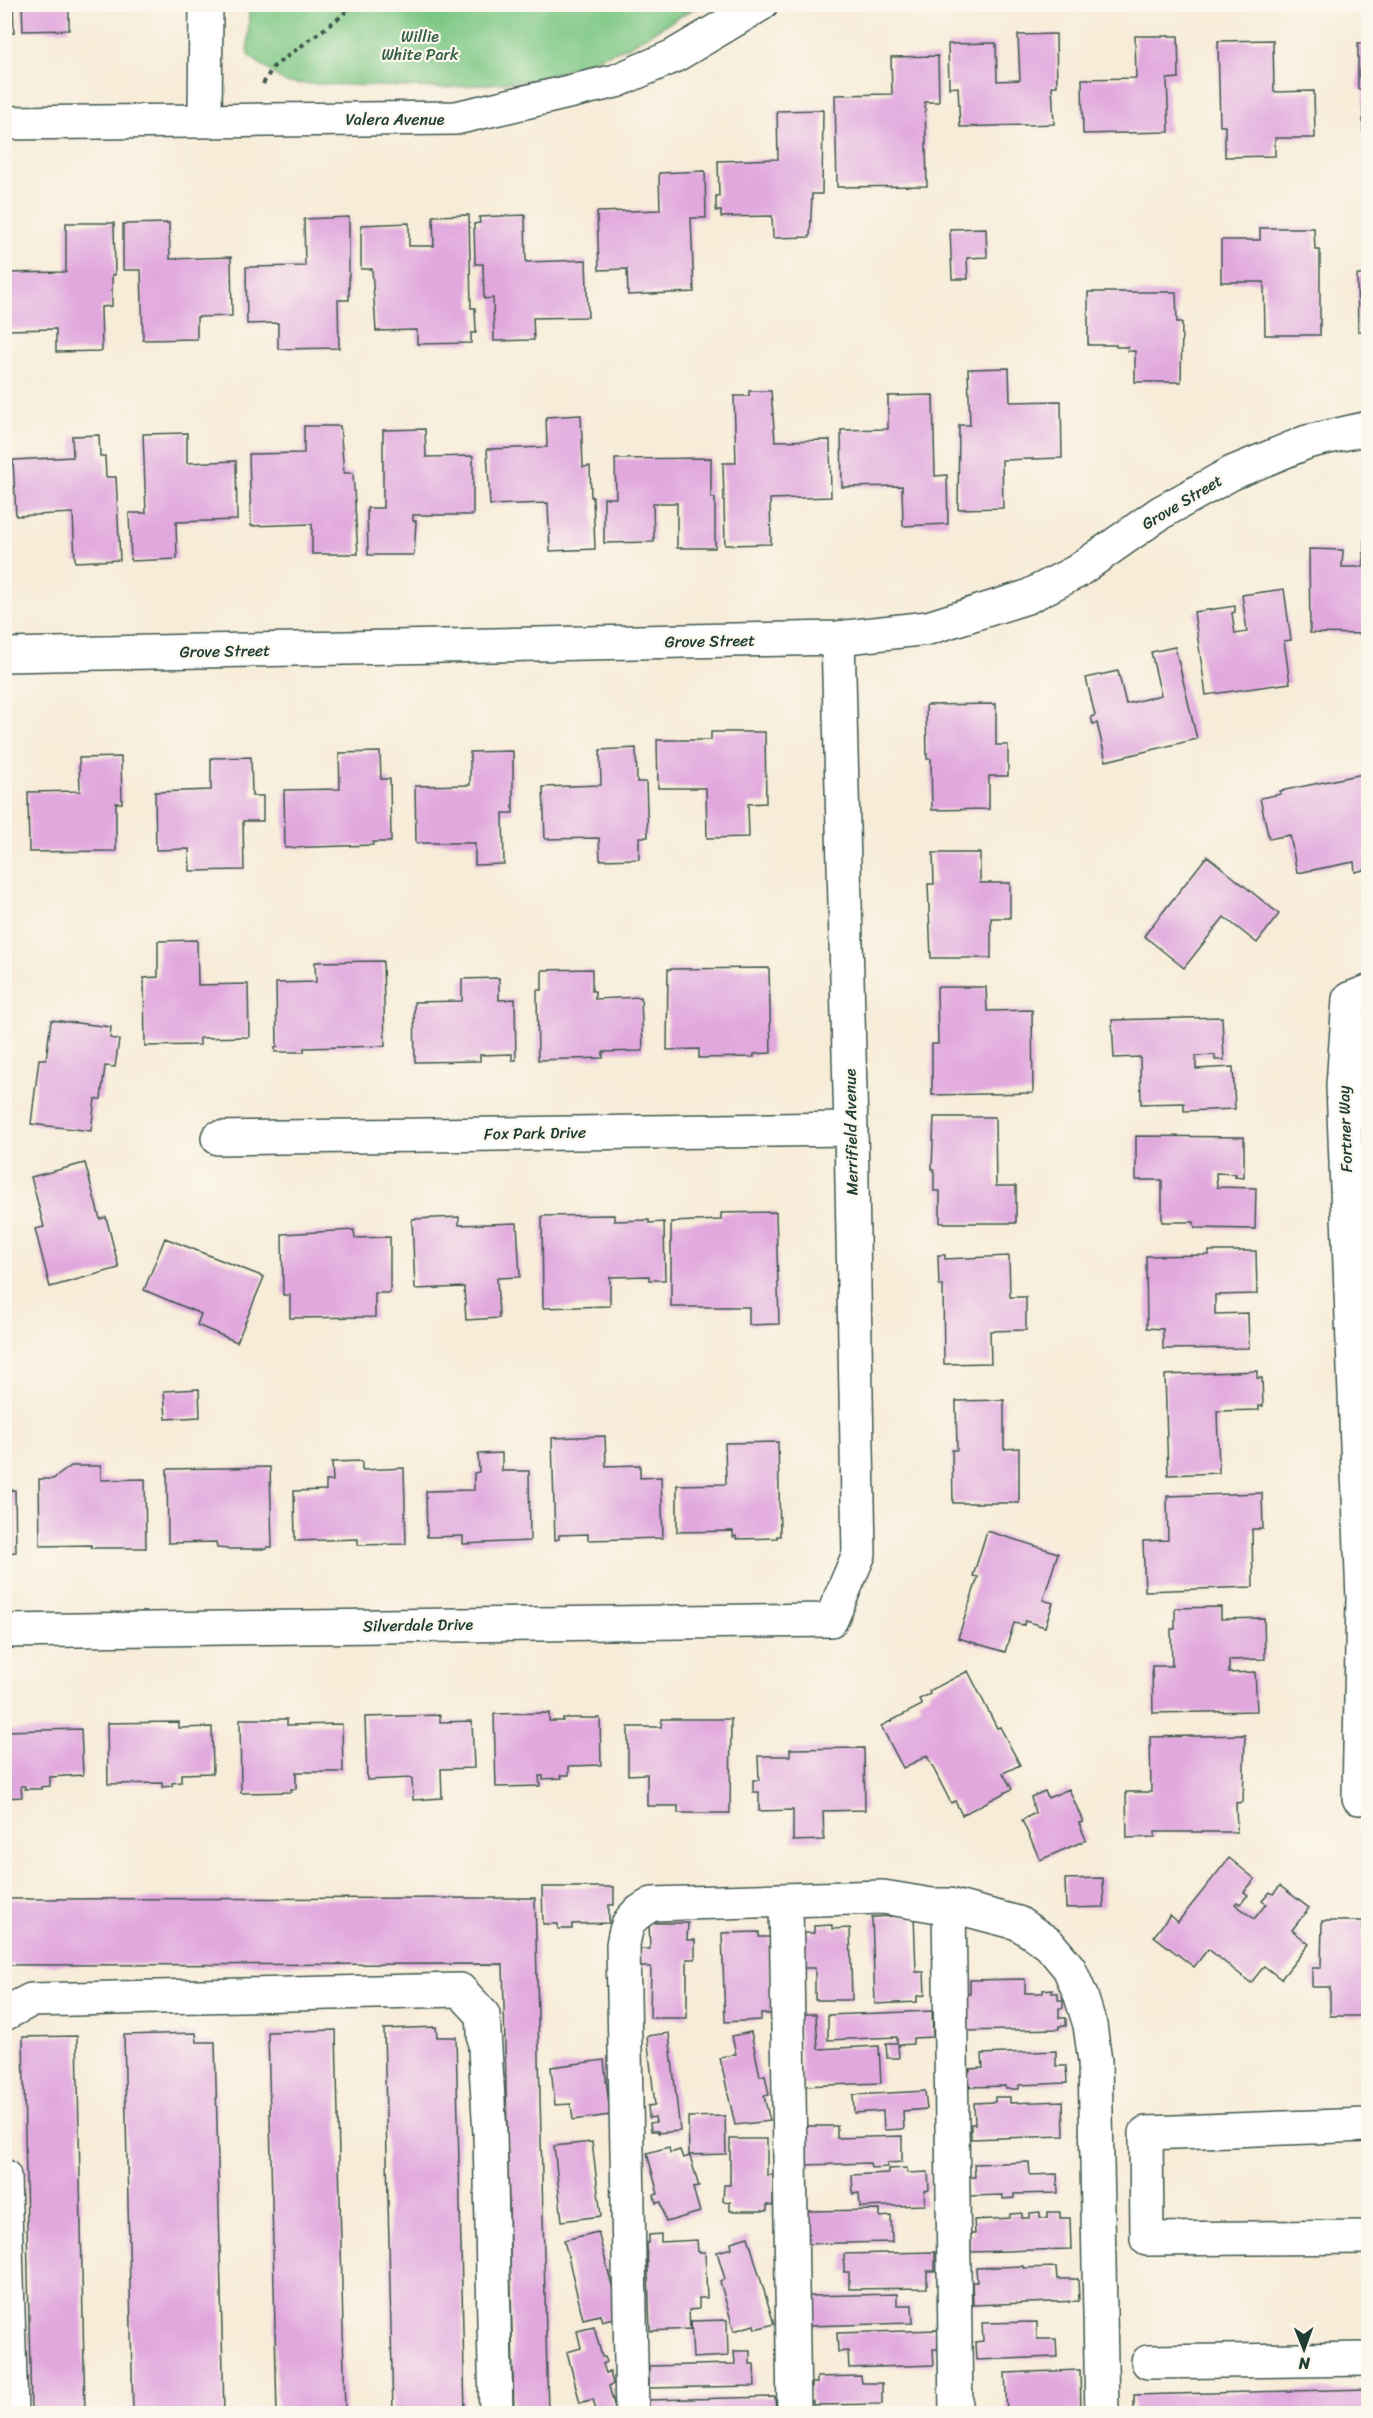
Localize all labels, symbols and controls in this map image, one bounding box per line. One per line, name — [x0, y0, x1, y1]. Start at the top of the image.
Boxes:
park label: Willie White Park — [382, 22, 459, 69]
street label: Valera Avenue — [345, 105, 445, 134]
street label: Grove Street — [1136, 466, 1228, 538]
street label: Grove Street — [665, 626, 755, 656]
street label: Grove Street — [180, 636, 270, 666]
street label: Merrifield Avenue — [835, 1068, 867, 1196]
street label: Fortner Way — [1329, 1084, 1361, 1173]
street label: Fox Park Drive — [484, 1118, 586, 1148]
street label: Silverdale Drive — [363, 1610, 474, 1640]
north arrow — [1274, 2319, 1334, 2379]
text: N — [1298, 2349, 1311, 2378]

